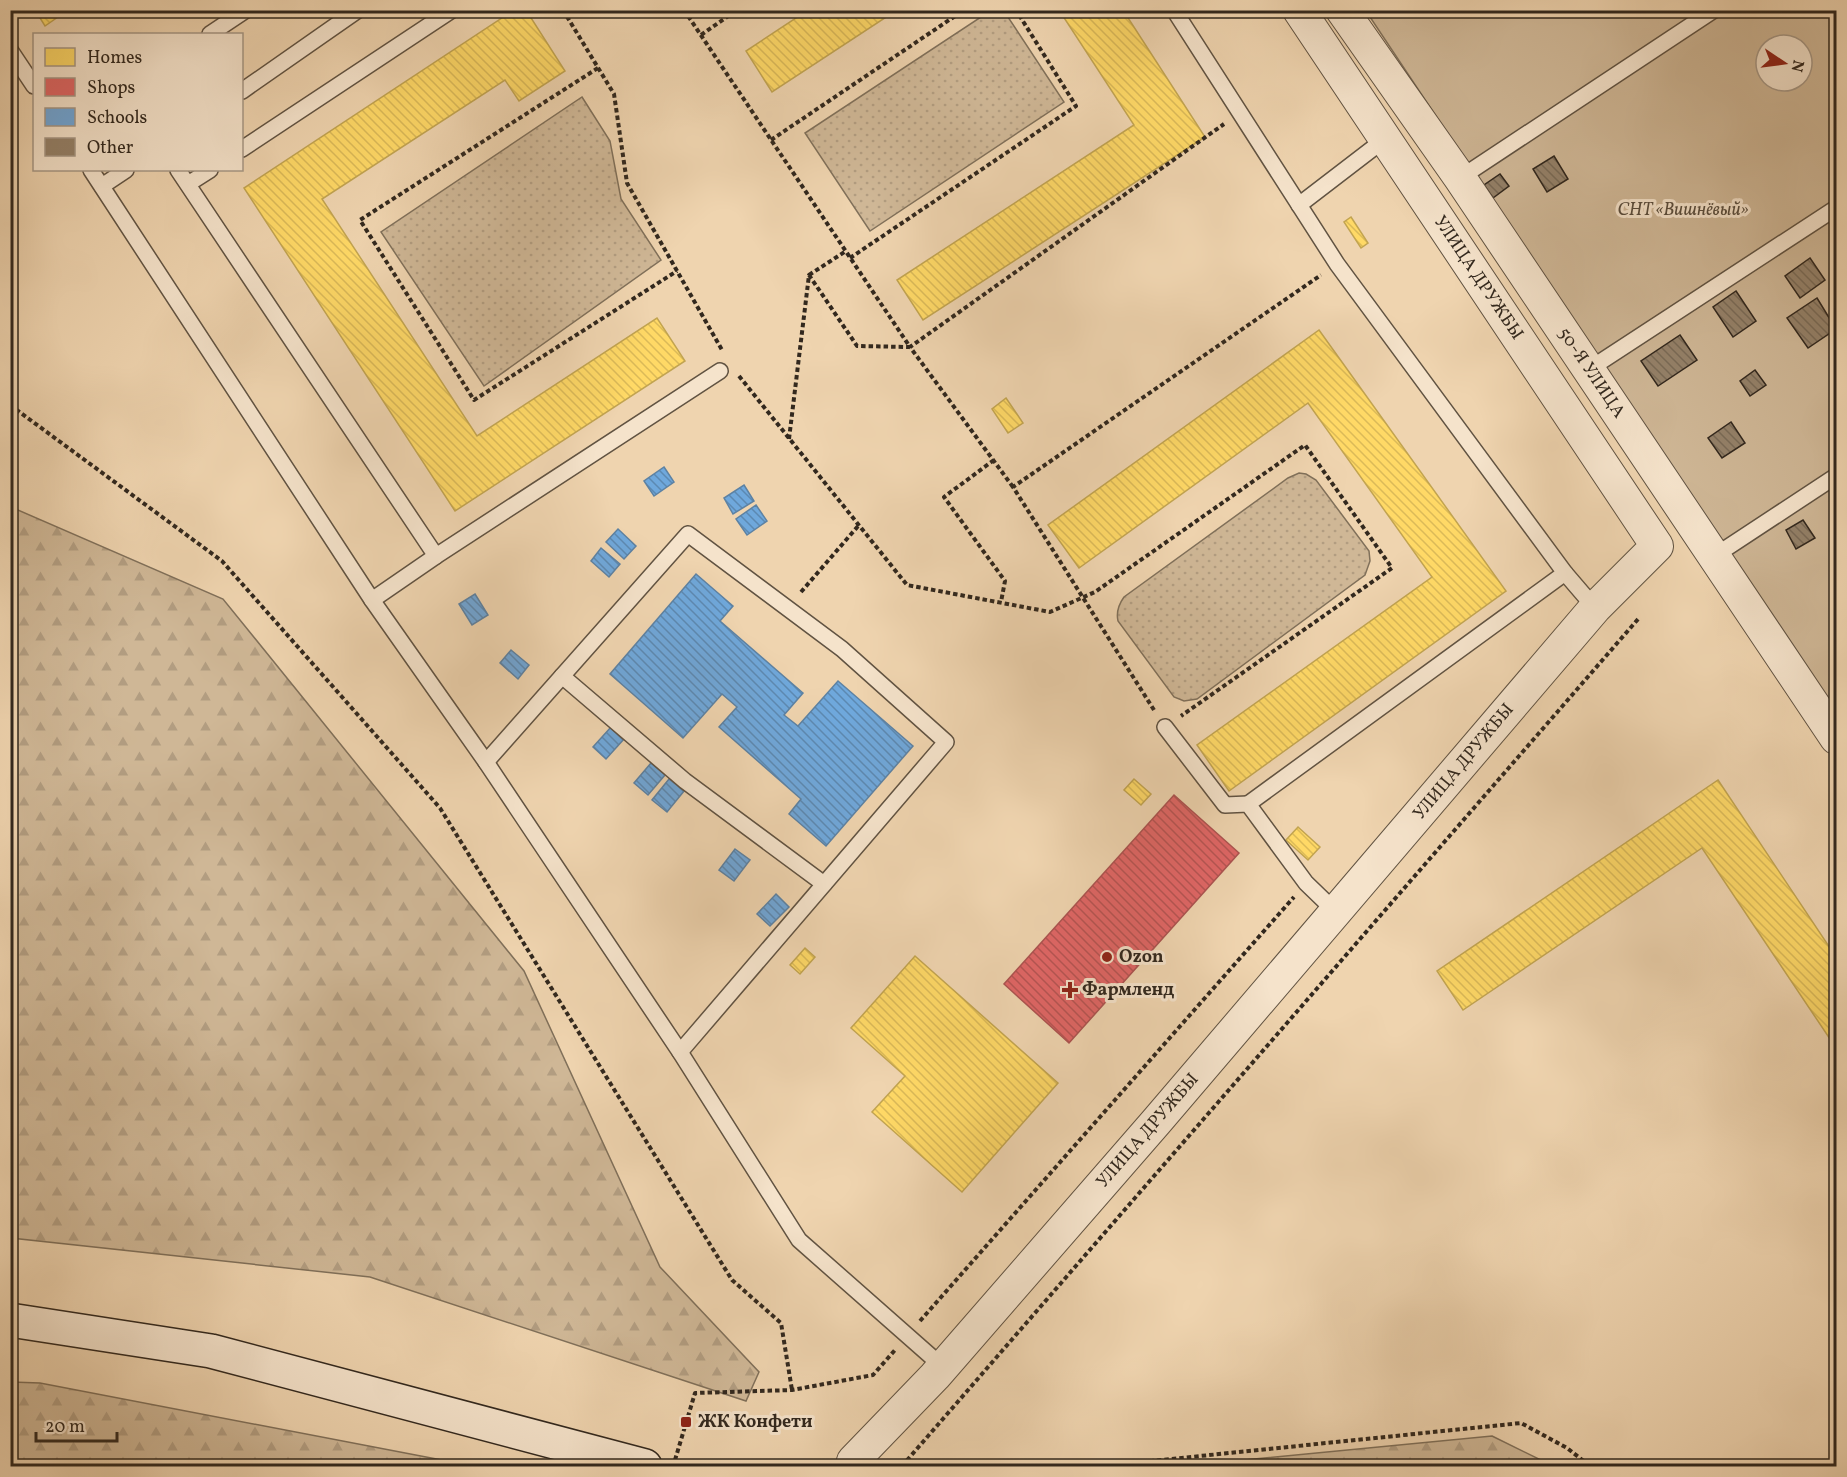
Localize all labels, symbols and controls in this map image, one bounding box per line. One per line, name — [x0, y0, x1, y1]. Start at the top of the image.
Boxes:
legend — [33, 33, 243, 171]
north arrow — [1754, 33, 1814, 93]
text: Homes — [87, 46, 142, 71]
text: N — [1785, 58, 1809, 74]
text: Shops — [87, 76, 135, 101]
text: Schools — [87, 106, 147, 131]
text: Other — [87, 136, 134, 161]
park label: СНТ «Вишнёвый» — [1617, 198, 1749, 223]
street label: УЛИЦА ДРУЖБЫ — [1427, 211, 1529, 345]
street label: 50-Я УЛИЦА — [1551, 323, 1631, 424]
street label: УЛИЦА ДРУЖБЫ — [1408, 698, 1520, 826]
place label: Ozon — [1119, 945, 1164, 970]
marker: Ozon — [1100, 950, 1114, 964]
place label: Фармленд — [1082, 978, 1174, 1003]
marker: Фармленд — [1063, 983, 1077, 997]
street label: УЛИЦА ДРУЖБЫ — [1091, 1068, 1205, 1194]
scale bar — [36, 1405, 117, 1443]
place label: ЖК Конфети — [698, 1410, 813, 1435]
text: 20 m — [45, 1415, 85, 1440]
marker: ЖК Конфети — [679, 1415, 693, 1429]

